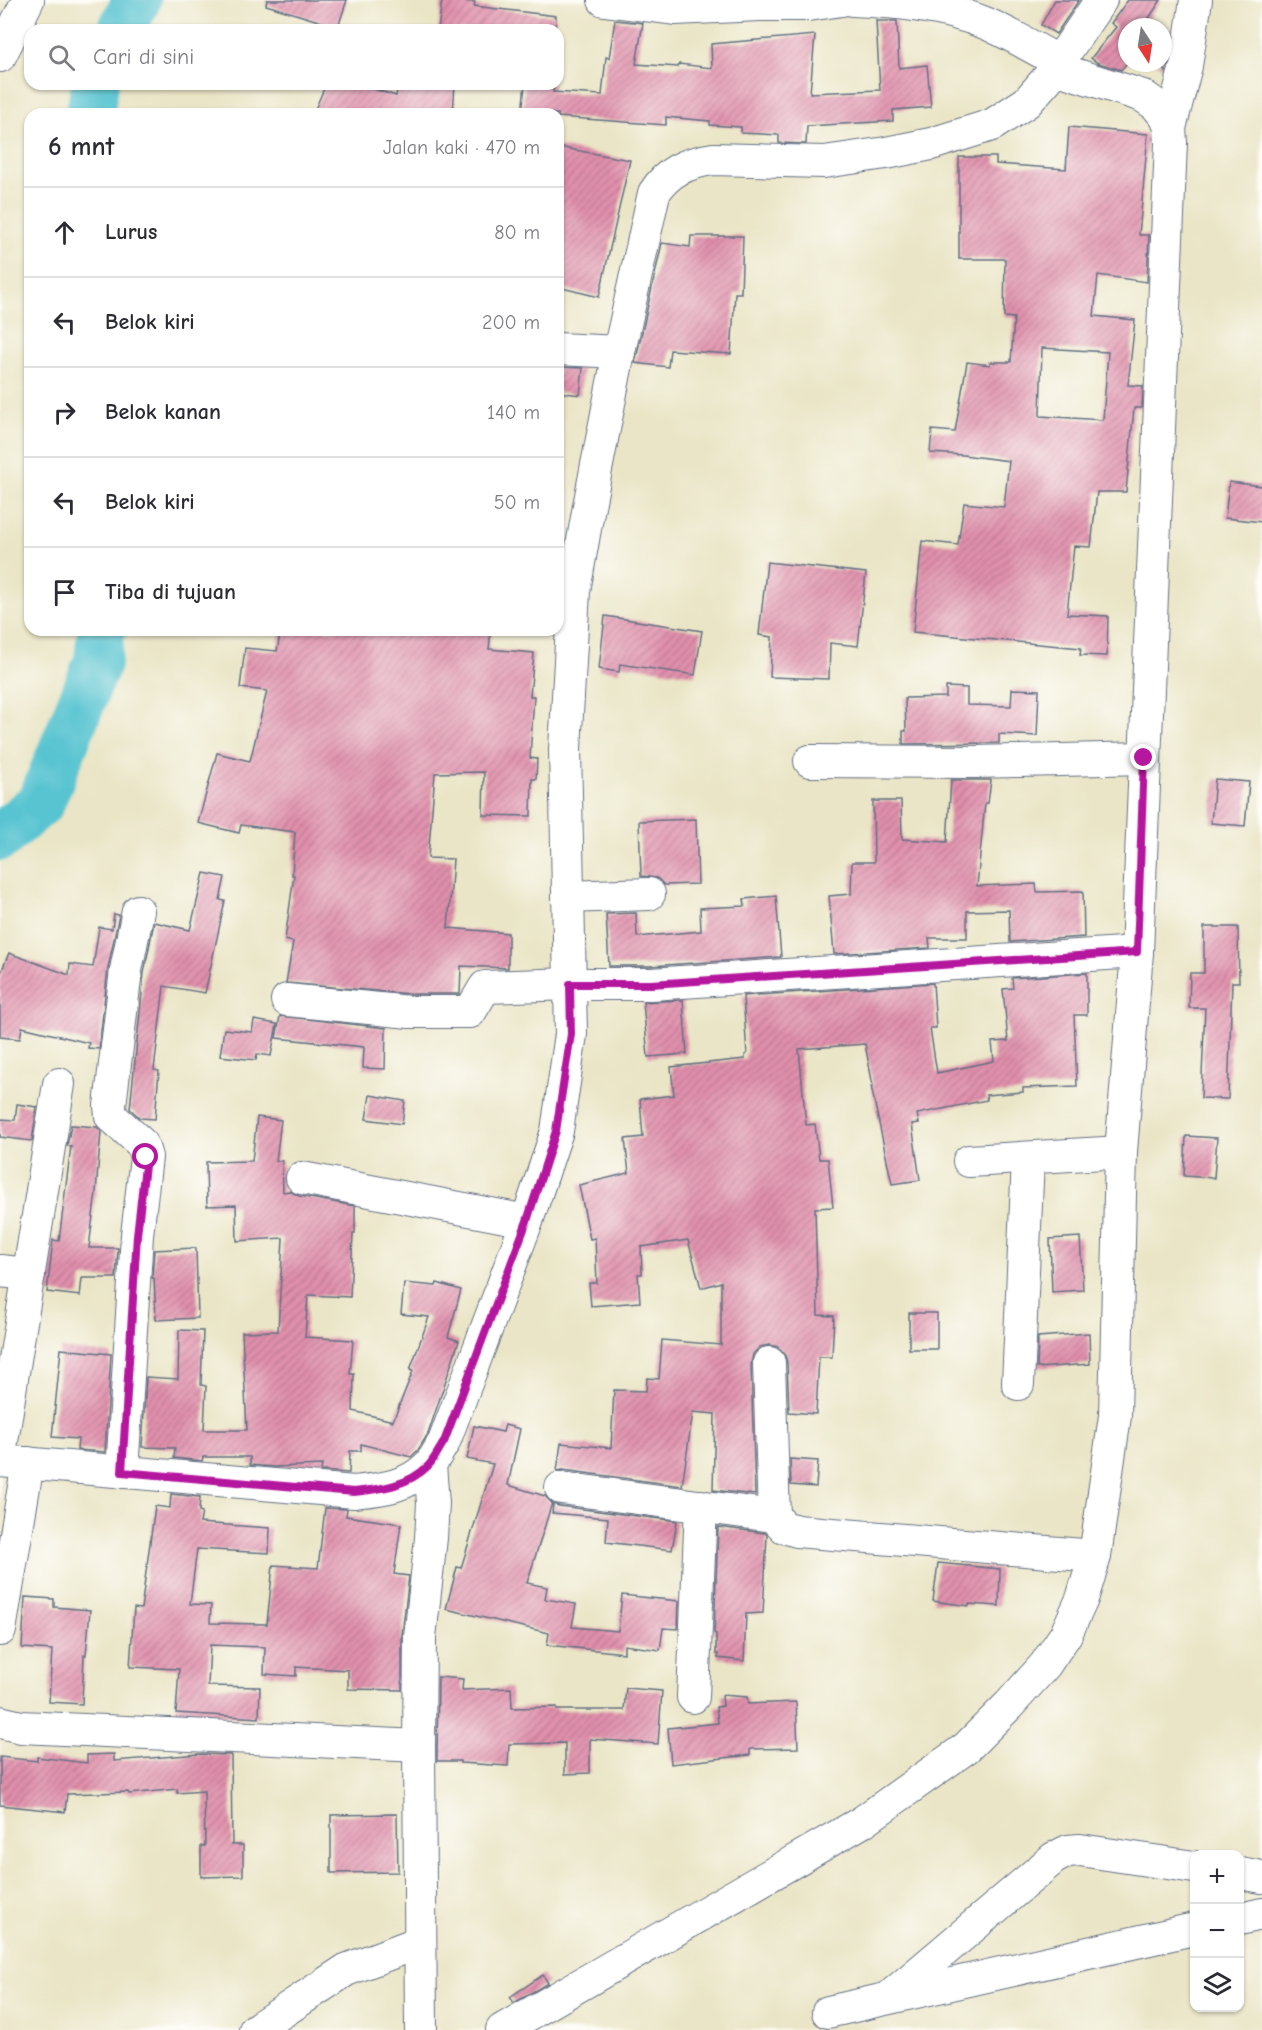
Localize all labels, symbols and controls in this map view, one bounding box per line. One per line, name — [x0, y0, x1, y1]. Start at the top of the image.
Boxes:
north arrow — [1118, 18, 1172, 72]
search box — [24, 24, 564, 90]
icon: search — [45, 41, 78, 74]
text: Cari di sini — [93, 44, 194, 70]
text: 6 mnt — [48, 132, 114, 162]
text: Jalan kaki · 470 m — [383, 136, 540, 159]
icon: ahead — [48, 216, 81, 249]
text: Lurus — [105, 219, 157, 245]
text: 80 m — [494, 221, 540, 244]
icon: left — [48, 306, 81, 339]
text: Belok kiri — [105, 309, 195, 335]
text: 200 m — [482, 311, 540, 334]
icon: right — [48, 396, 81, 429]
text: Belok kanan — [105, 399, 221, 425]
text: 140 m — [487, 401, 540, 424]
icon: left — [48, 486, 81, 519]
text: Belok kiri — [105, 489, 195, 515]
text: 50 m — [494, 491, 540, 514]
icon: arrive — [48, 576, 81, 609]
text: Tiba di tujuan — [105, 579, 236, 605]
route end — [1130, 744, 1156, 770]
route start — [132, 1143, 158, 1169]
map controls — [1190, 1850, 1244, 2012]
button: + — [1190, 1850, 1244, 1904]
button: − — [1190, 1904, 1244, 1958]
button: layers — [1190, 1958, 1244, 2012]

